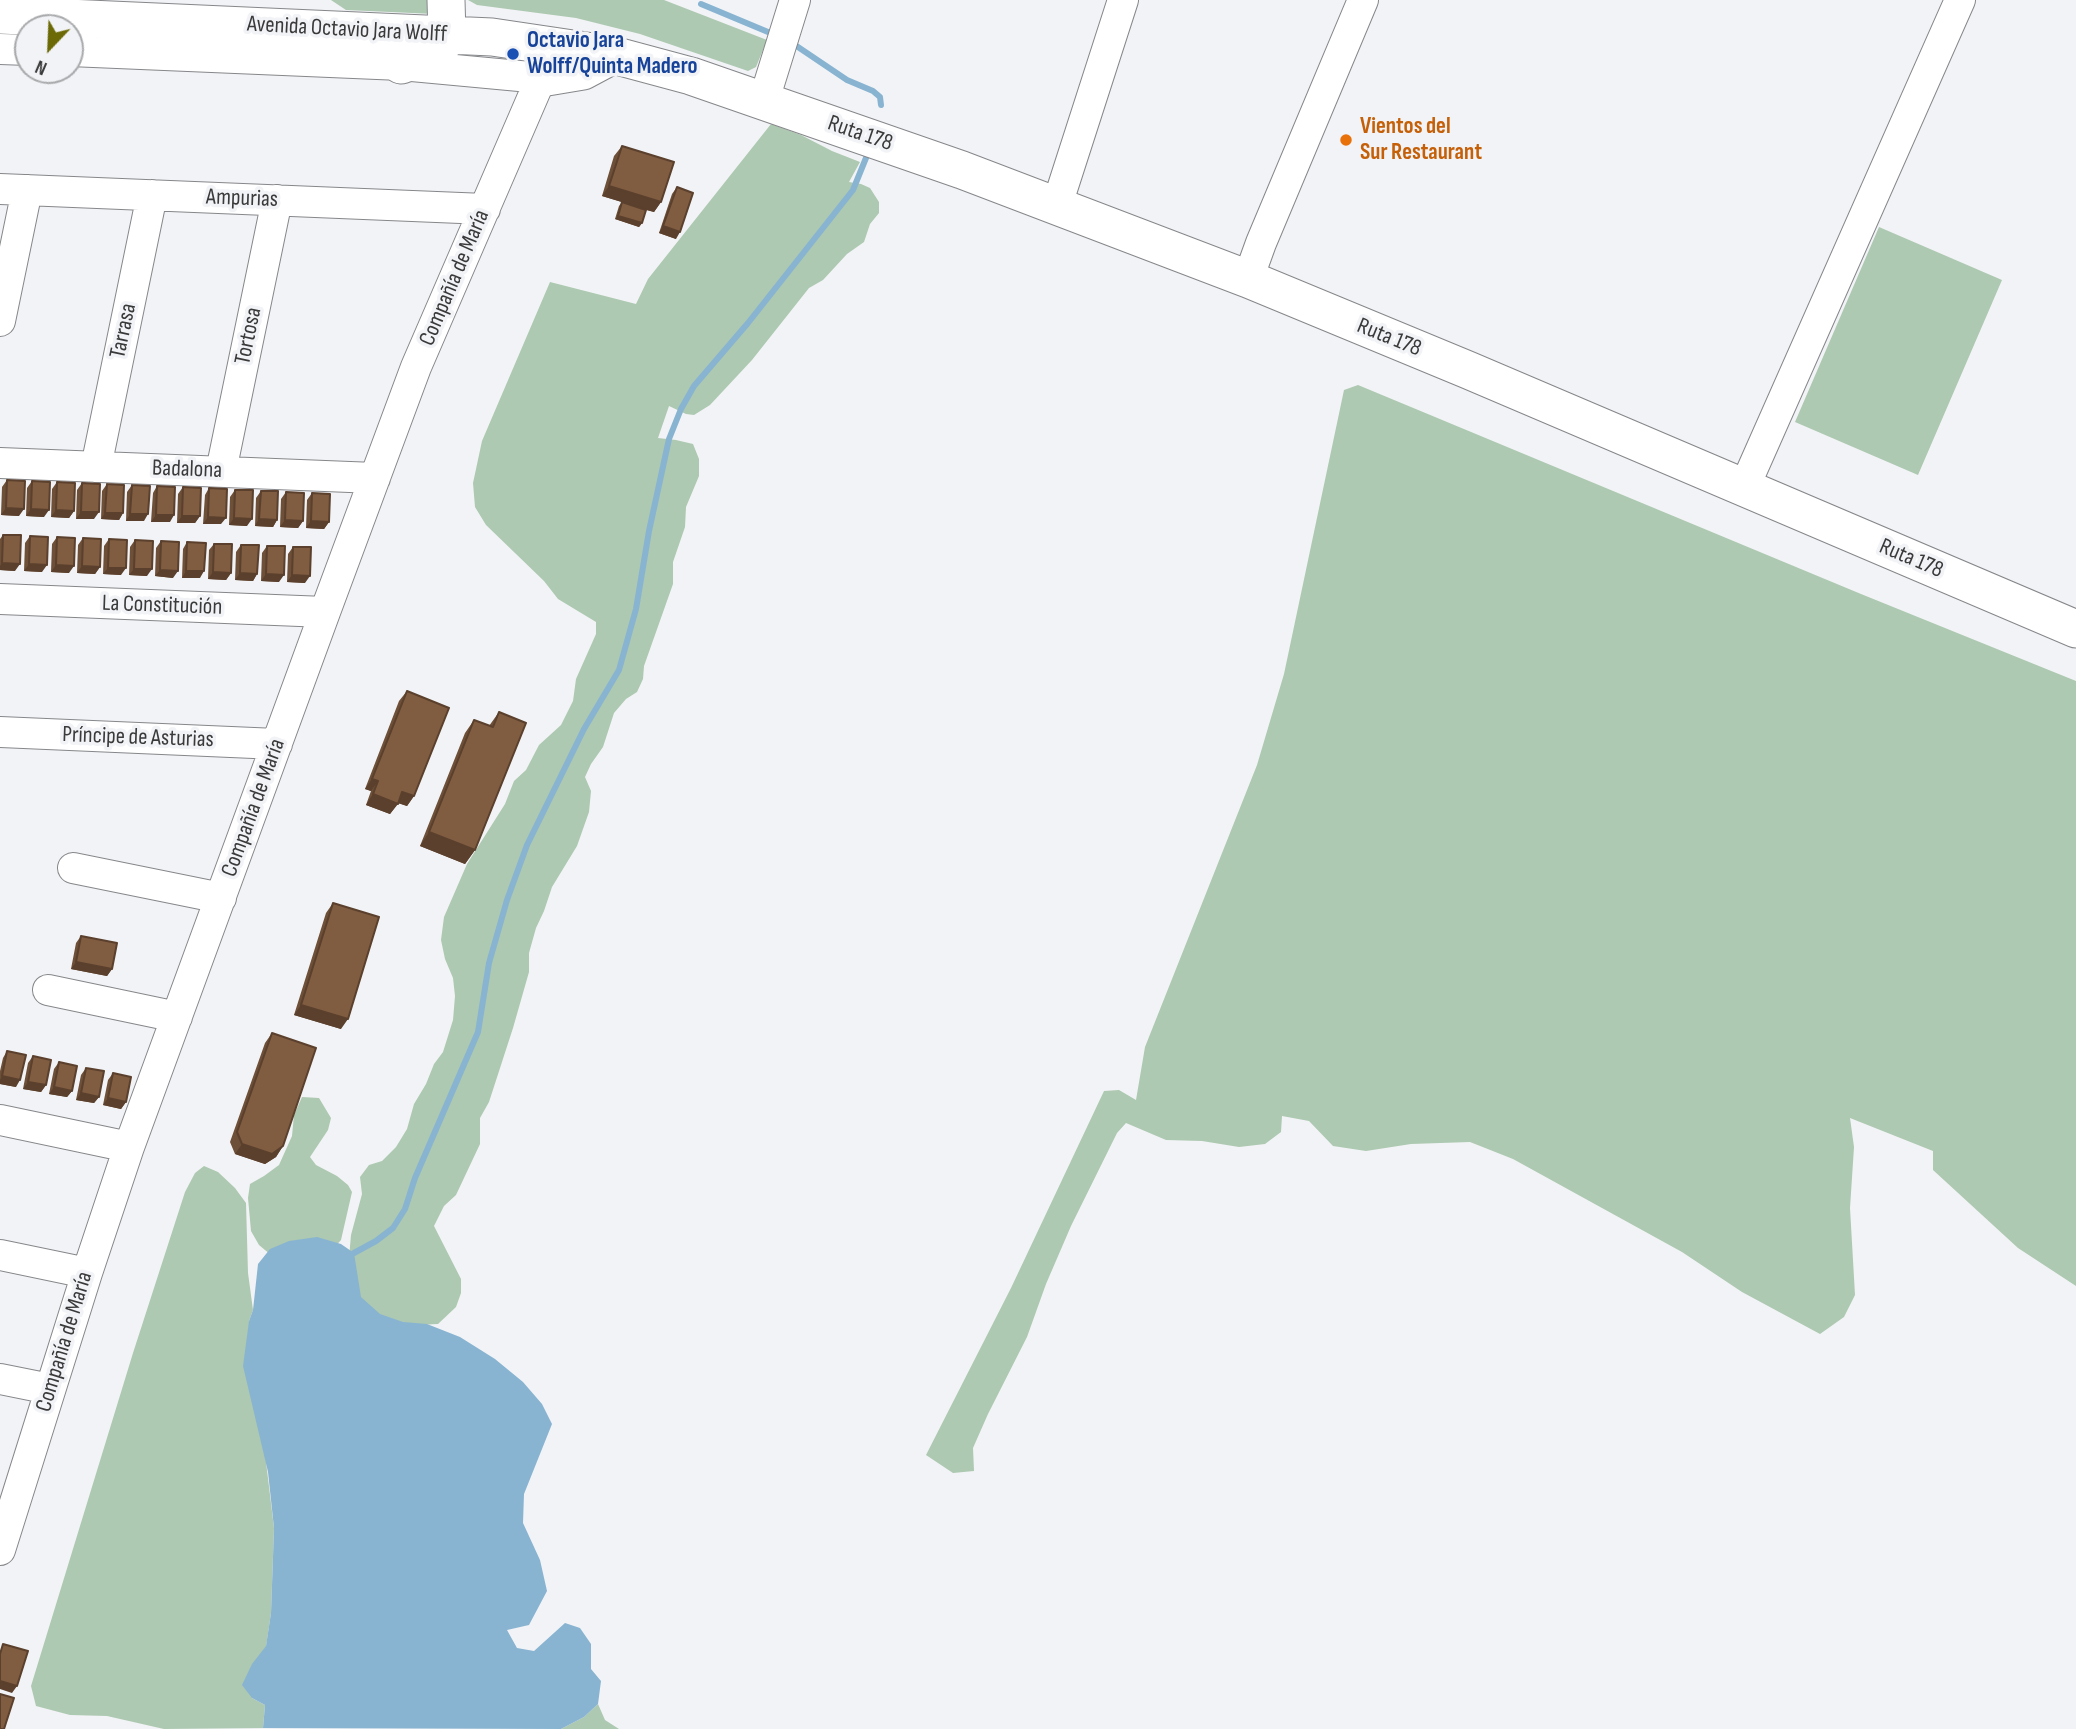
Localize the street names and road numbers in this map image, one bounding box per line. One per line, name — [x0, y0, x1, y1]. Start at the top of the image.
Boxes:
street label: Avenida Octavio Jara Wolff — [246, 11, 448, 49]
street label: Ruta 178 — [824, 110, 896, 158]
street label: Ampurias — [205, 184, 279, 214]
street label: Compañía de María — [414, 206, 496, 350]
street label: Tarrasa — [105, 301, 143, 361]
street label: Tortosa — [230, 305, 268, 367]
street label: Ruta 178 — [1353, 313, 1425, 363]
street label: Badalona — [151, 455, 223, 485]
street label: Ruta 178 — [1875, 533, 1947, 585]
street label: La Constitución — [101, 590, 223, 622]
street label: Príncipe de Asturias — [62, 722, 214, 754]
street label: Compañía de María — [216, 735, 292, 881]
street label: Compañía de María — [31, 1269, 99, 1415]

